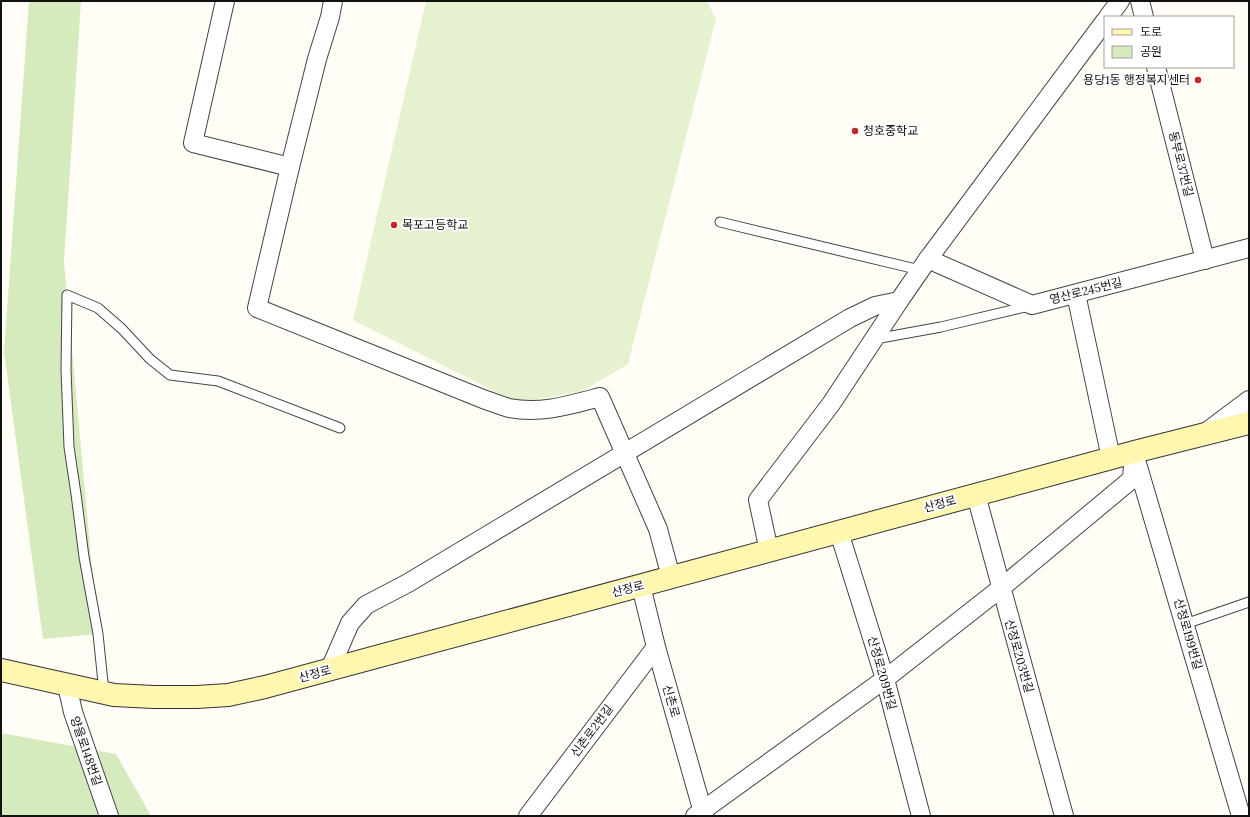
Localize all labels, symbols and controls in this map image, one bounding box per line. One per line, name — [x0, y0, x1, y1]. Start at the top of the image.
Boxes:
legend — [1104, 16, 1234, 68]
text: 도로 — [1140, 24, 1162, 39]
text: 공원 — [1140, 44, 1162, 59]
place label: 용당1동 행정복지센터 — [1083, 72, 1190, 87]
marker: 용당1동 행정복지센터 — [1193, 75, 1203, 85]
place label: 청호중학교 — [863, 123, 918, 138]
marker: 청호중학교 — [850, 126, 860, 136]
street label: 동부로37번길 — [1166, 129, 1197, 198]
place label: 목포고등학교 — [402, 217, 468, 232]
marker: 목포고등학교 — [389, 220, 399, 230]
street label: 영산로245번길 — [1048, 274, 1124, 307]
street label: 산정로 — [922, 492, 958, 515]
street label: 산정로 — [610, 577, 646, 600]
street label: 산정로199번길 — [1171, 596, 1206, 671]
street label: 산정로203번길 — [1002, 617, 1037, 694]
street label: 산정로209번길 — [865, 634, 900, 711]
street label: 산정로 — [297, 662, 333, 685]
street label: 신촌로 — [660, 683, 683, 719]
street label: 신촌로2번길 — [567, 702, 616, 760]
street label: 양을로148번길 — [68, 714, 105, 788]

